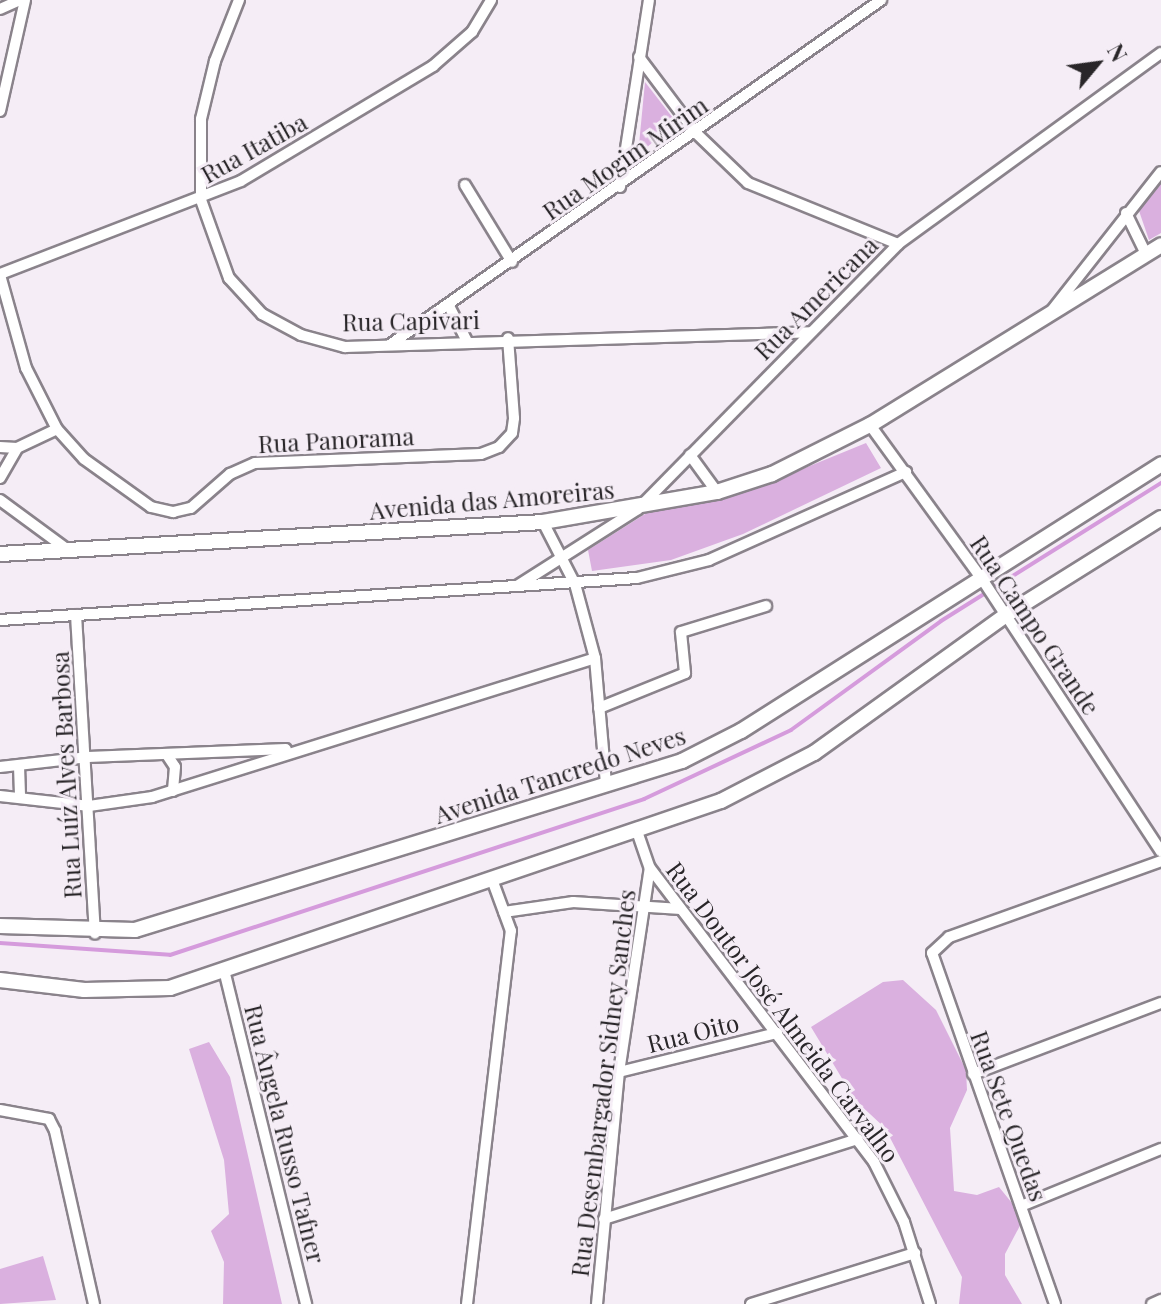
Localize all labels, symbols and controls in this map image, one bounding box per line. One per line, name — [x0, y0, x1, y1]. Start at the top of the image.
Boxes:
north arrow — [1057, 24, 1137, 104]
text: N — [1101, 38, 1135, 67]
street label: Rua Mogim Mirim — [537, 90, 713, 226]
street label: Rua Itatiba — [196, 107, 312, 189]
street label: Rua Americana — [748, 230, 884, 366]
street label: Rua Capivari — [342, 305, 480, 337]
street label: Rua Panorama — [257, 422, 415, 458]
street label: Avenida das Amoreiras — [368, 475, 616, 525]
street label: Rua Campo Grande — [964, 530, 1106, 720]
street label: Rua Luíz Alves Barbosa — [45, 650, 87, 900]
street label: Avenida Tancredo Neves — [431, 721, 689, 829]
street label: Rua Doutor José Almeida Carvalho — [660, 855, 906, 1169]
street label: Rua Desembargador Sidney Sanches — [565, 887, 641, 1279]
street label: Rua Ângela Russo Tafner — [239, 1001, 331, 1267]
street label: Rua Oito — [644, 1008, 742, 1058]
street label: Rua Sete Quedas — [965, 1027, 1053, 1205]

